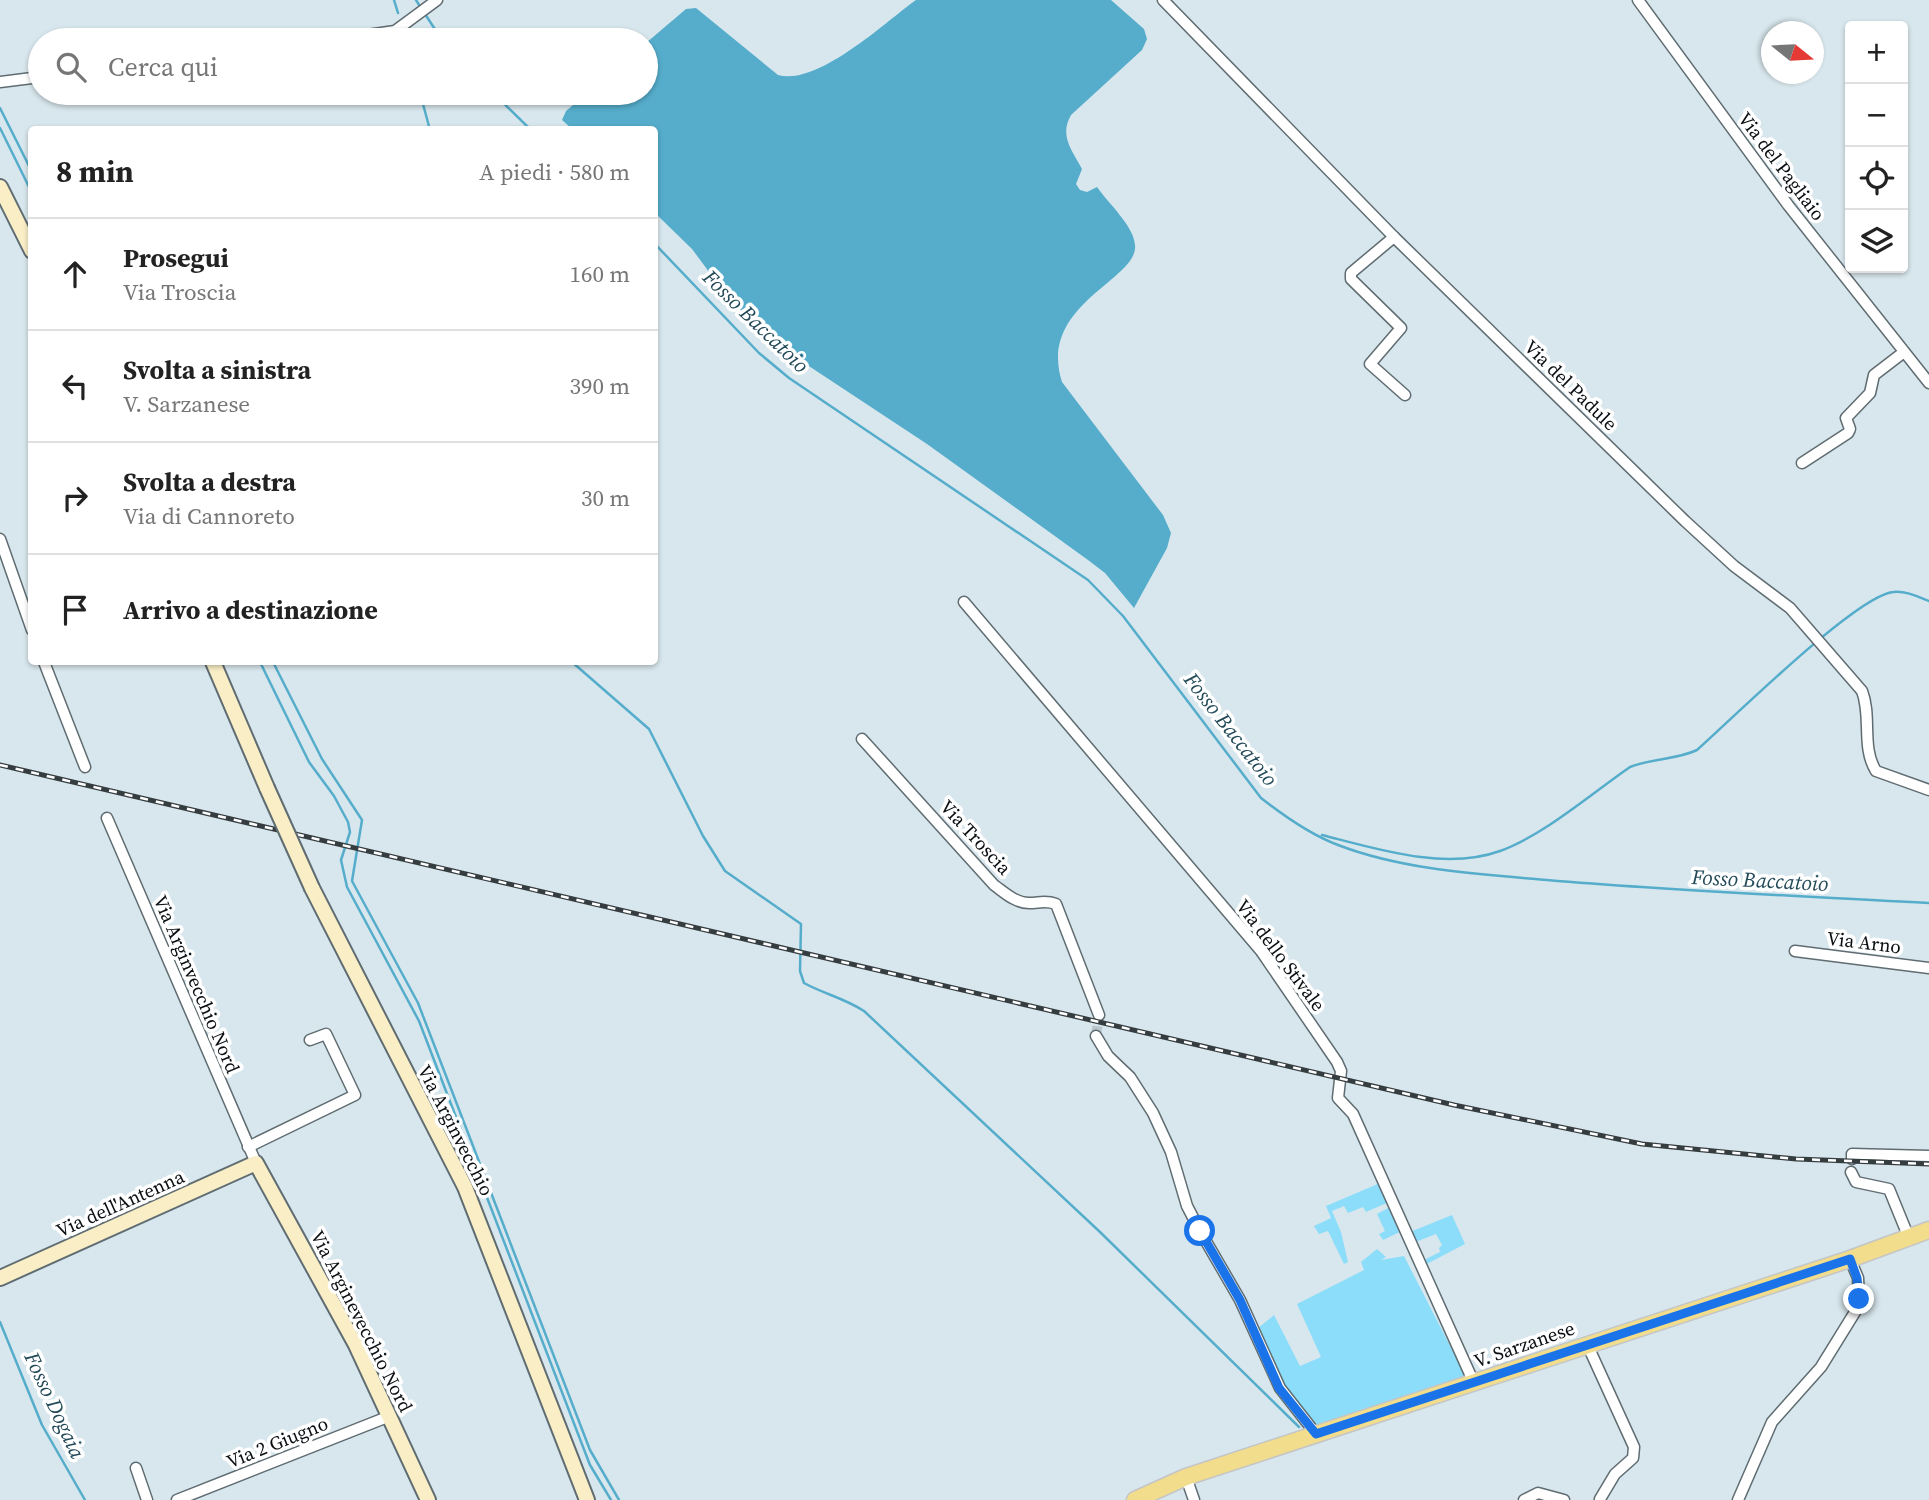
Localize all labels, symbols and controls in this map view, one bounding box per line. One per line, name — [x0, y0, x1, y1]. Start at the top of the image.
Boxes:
north arrow — [1761, 21, 1824, 84]
map controls — [1845, 21, 1908, 273]
button: + — [1845, 21, 1908, 84]
search box — [28, 28, 658, 105]
icon: search — [52, 48, 90, 86]
text: Cerca qui — [108, 49, 218, 85]
button: − — [1845, 84, 1908, 147]
street label: Via del Pagliaio — [1733, 106, 1831, 226]
button: locate — [1845, 147, 1908, 210]
text: 8 min — [56, 151, 134, 192]
text: A piedi · 580 m — [479, 156, 630, 188]
button: layers — [1845, 210, 1908, 273]
text: Prosegui — [123, 240, 229, 276]
icon: ahead — [56, 255, 94, 293]
text: 160 m — [569, 258, 630, 290]
water label: Fosso Baccatoio — [696, 262, 815, 379]
text: Via Troscia — [123, 276, 236, 308]
street label: Via del Padule — [1519, 334, 1623, 436]
text: Svolta a sinistra — [123, 352, 311, 388]
icon: left — [56, 367, 94, 405]
text: 390 m — [569, 370, 630, 402]
text: V. Sarzanese — [123, 388, 250, 420]
text: Svolta a destra — [123, 464, 296, 500]
icon: right — [56, 479, 94, 517]
text: 30 m — [581, 482, 630, 514]
text: Via di Cannoreto — [123, 500, 295, 532]
icon: arrive — [56, 591, 94, 629]
text: Arrivo a destinazione — [123, 592, 378, 628]
water label: Fosso Baccatoio — [1177, 665, 1285, 792]
street label: Via Troscia — [935, 794, 1018, 880]
water label: Fosso Baccatoio — [1690, 862, 1829, 898]
street label: Via Arginvecchio Nord — [148, 891, 246, 1077]
street label: Via dello Stivale — [1230, 894, 1332, 1016]
street label: Via Arno — [1825, 925, 1903, 959]
street label: Via Arginvecchio — [412, 1060, 500, 1200]
street label: Via dell'Antenna — [52, 1163, 188, 1243]
route start — [1184, 1215, 1215, 1246]
street label: Via Arginevecchio Nord — [305, 1226, 419, 1417]
route end — [1843, 1283, 1874, 1314]
street label: V. Sarzanese — [1470, 1315, 1578, 1373]
water label: Fosso Dogaia — [17, 1346, 92, 1463]
street label: Via 2 Giugno — [222, 1410, 332, 1474]

